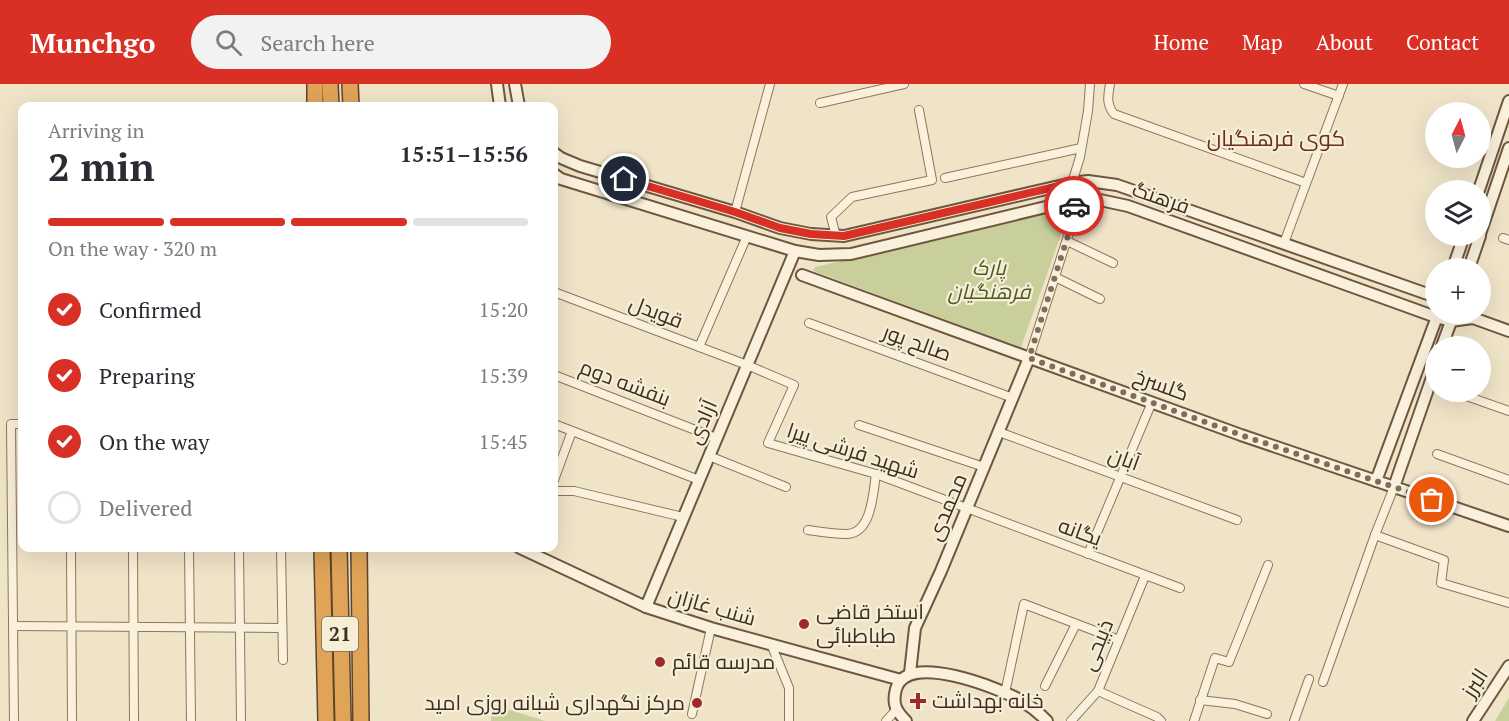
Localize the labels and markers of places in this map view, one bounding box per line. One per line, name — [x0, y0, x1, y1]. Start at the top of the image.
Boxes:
pin — [598, 153, 649, 204]
pin — [1406, 474, 1457, 525]
place label: استخر قاضی طباطبائی — [816, 597, 924, 649]
marker: استخر قاضی طباطبائی — [797, 617, 811, 631]
place label: مدرسه قائم — [672, 647, 775, 676]
marker: مدرسه قائم — [653, 655, 667, 669]
place label: خانه بهداشت — [932, 686, 1044, 714]
place label: مرکز نگهداری شبانه روزی امید — [424, 688, 685, 716]
marker: خانه بهداشت — [909, 692, 927, 710]
marker: مرکز نگهداری شبانه روزی امید — [690, 696, 704, 710]

